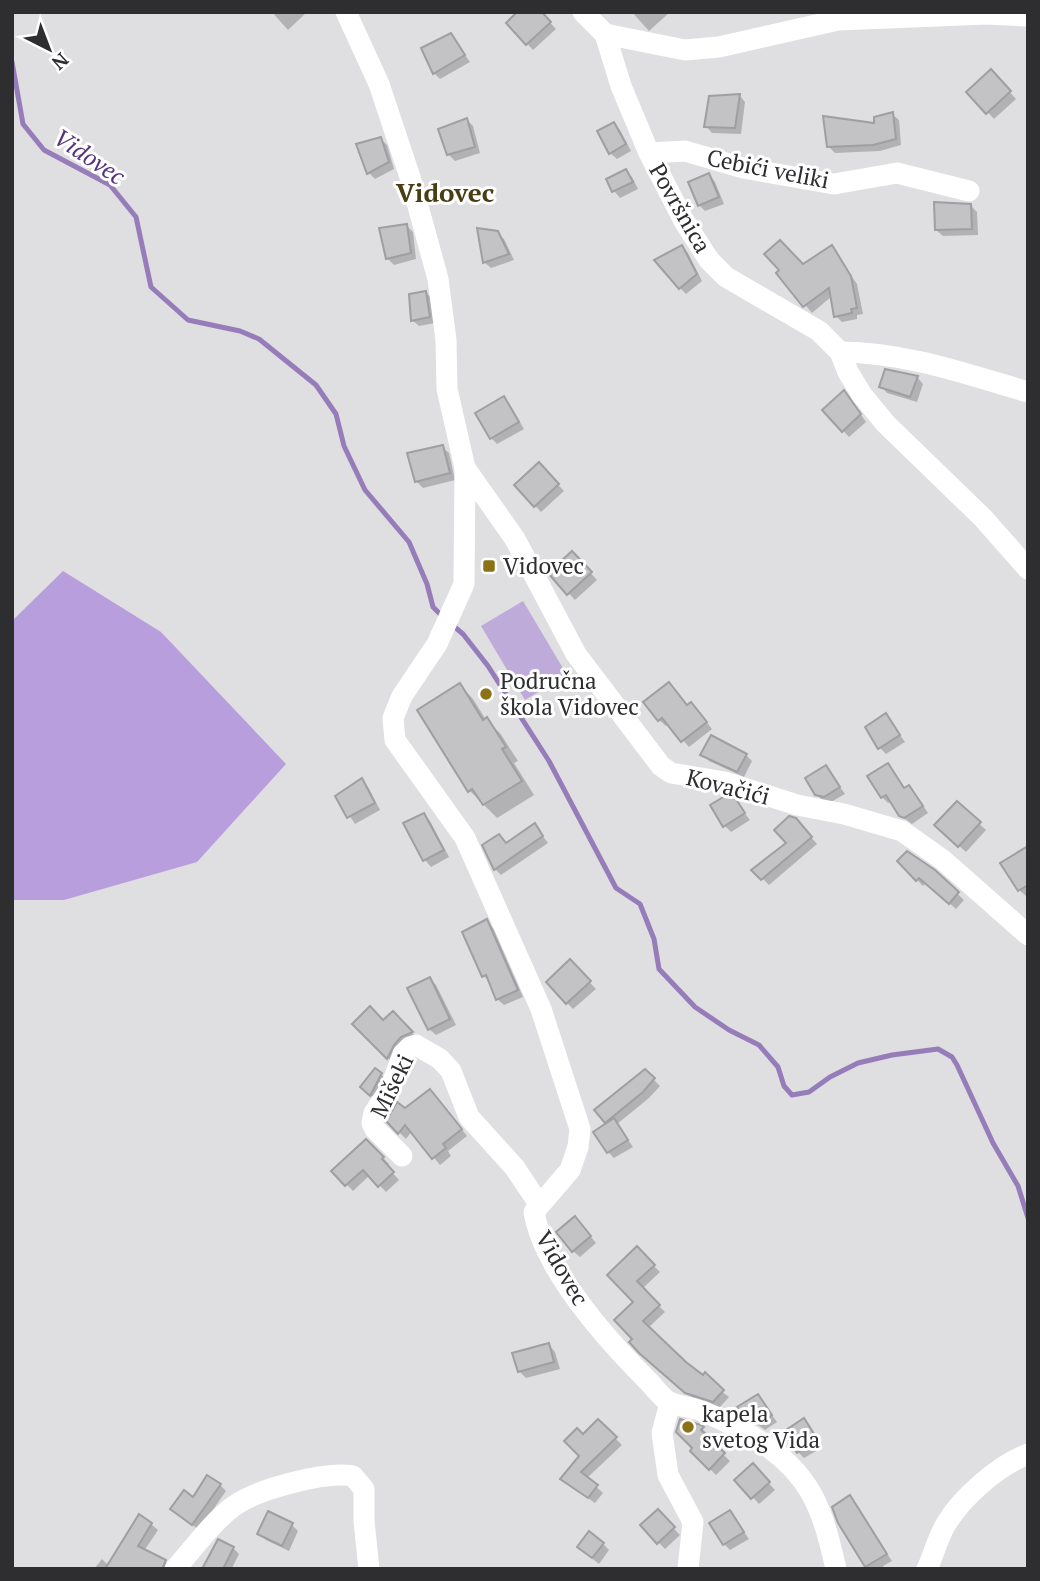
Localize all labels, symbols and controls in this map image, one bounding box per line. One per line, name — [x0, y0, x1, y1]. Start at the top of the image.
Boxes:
north arrow — [14, 14, 84, 84]
text: N — [47, 48, 74, 77]
water label: Vidovec — [48, 121, 132, 192]
street label: Cebići veliki — [704, 141, 832, 196]
street label: Površnica — [642, 157, 719, 259]
district label: Vidovec — [396, 175, 494, 209]
place label: Vidovec — [503, 550, 584, 581]
marker: Vidovec — [481, 558, 497, 574]
place label: Područna škola Vidovec — [500, 665, 639, 722]
marker: Područna škola Vidovec — [478, 686, 494, 702]
street label: Kovačići — [683, 761, 773, 812]
street label: Mišeki — [363, 1049, 420, 1123]
street label: Vidovec — [529, 1225, 596, 1311]
place label: kapela svetog Vida — [702, 1398, 820, 1455]
marker: kapela svetog Vida — [680, 1419, 696, 1435]

